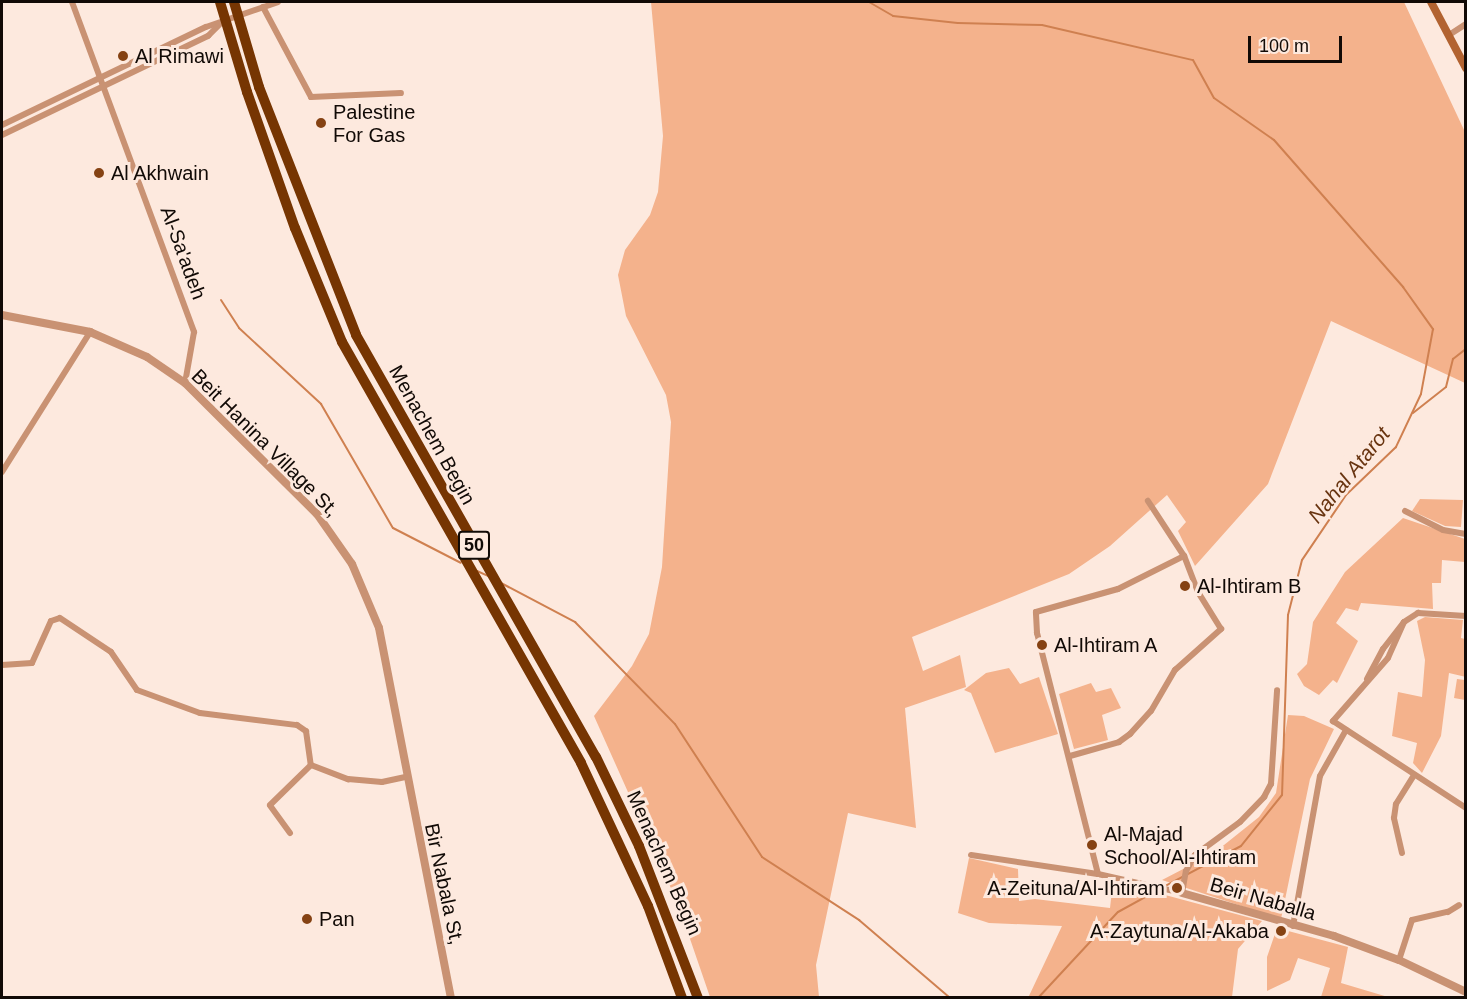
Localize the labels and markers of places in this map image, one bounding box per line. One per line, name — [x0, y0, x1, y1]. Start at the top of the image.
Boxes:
place label: Al Rimawi — [135, 44, 224, 68]
marker: Al Rimawi — [116, 49, 130, 63]
place label: Palestine For Gas — [333, 100, 415, 147]
marker: Palestine For Gas — [314, 116, 328, 130]
place label: Al Akhwain — [111, 161, 210, 185]
marker: Al Akhwain — [92, 166, 106, 180]
place label: Al-Ihtiram B — [1197, 574, 1301, 598]
marker: Al-Ihtiram B — [1178, 579, 1192, 593]
place label: Al-Ihtiram A — [1054, 633, 1158, 657]
marker: Al-Ihtiram A — [1035, 638, 1049, 652]
place label: Al-Majad School/Al-Ihtiram — [1104, 822, 1256, 869]
marker: Al-Majad School/Al-Ihtiram — [1085, 838, 1099, 852]
place label: A-Zeituna/Al-Ihtiram — [987, 876, 1165, 900]
marker: A-Zeituna/Al-Ihtiram — [1170, 881, 1184, 895]
place label: Pan — [319, 907, 355, 931]
marker: Pan — [300, 912, 314, 926]
place label: A-Zaytuna/Al-Akaba — [1090, 919, 1269, 943]
marker: A-Zaytuna/Al-Akaba — [1274, 924, 1288, 938]

